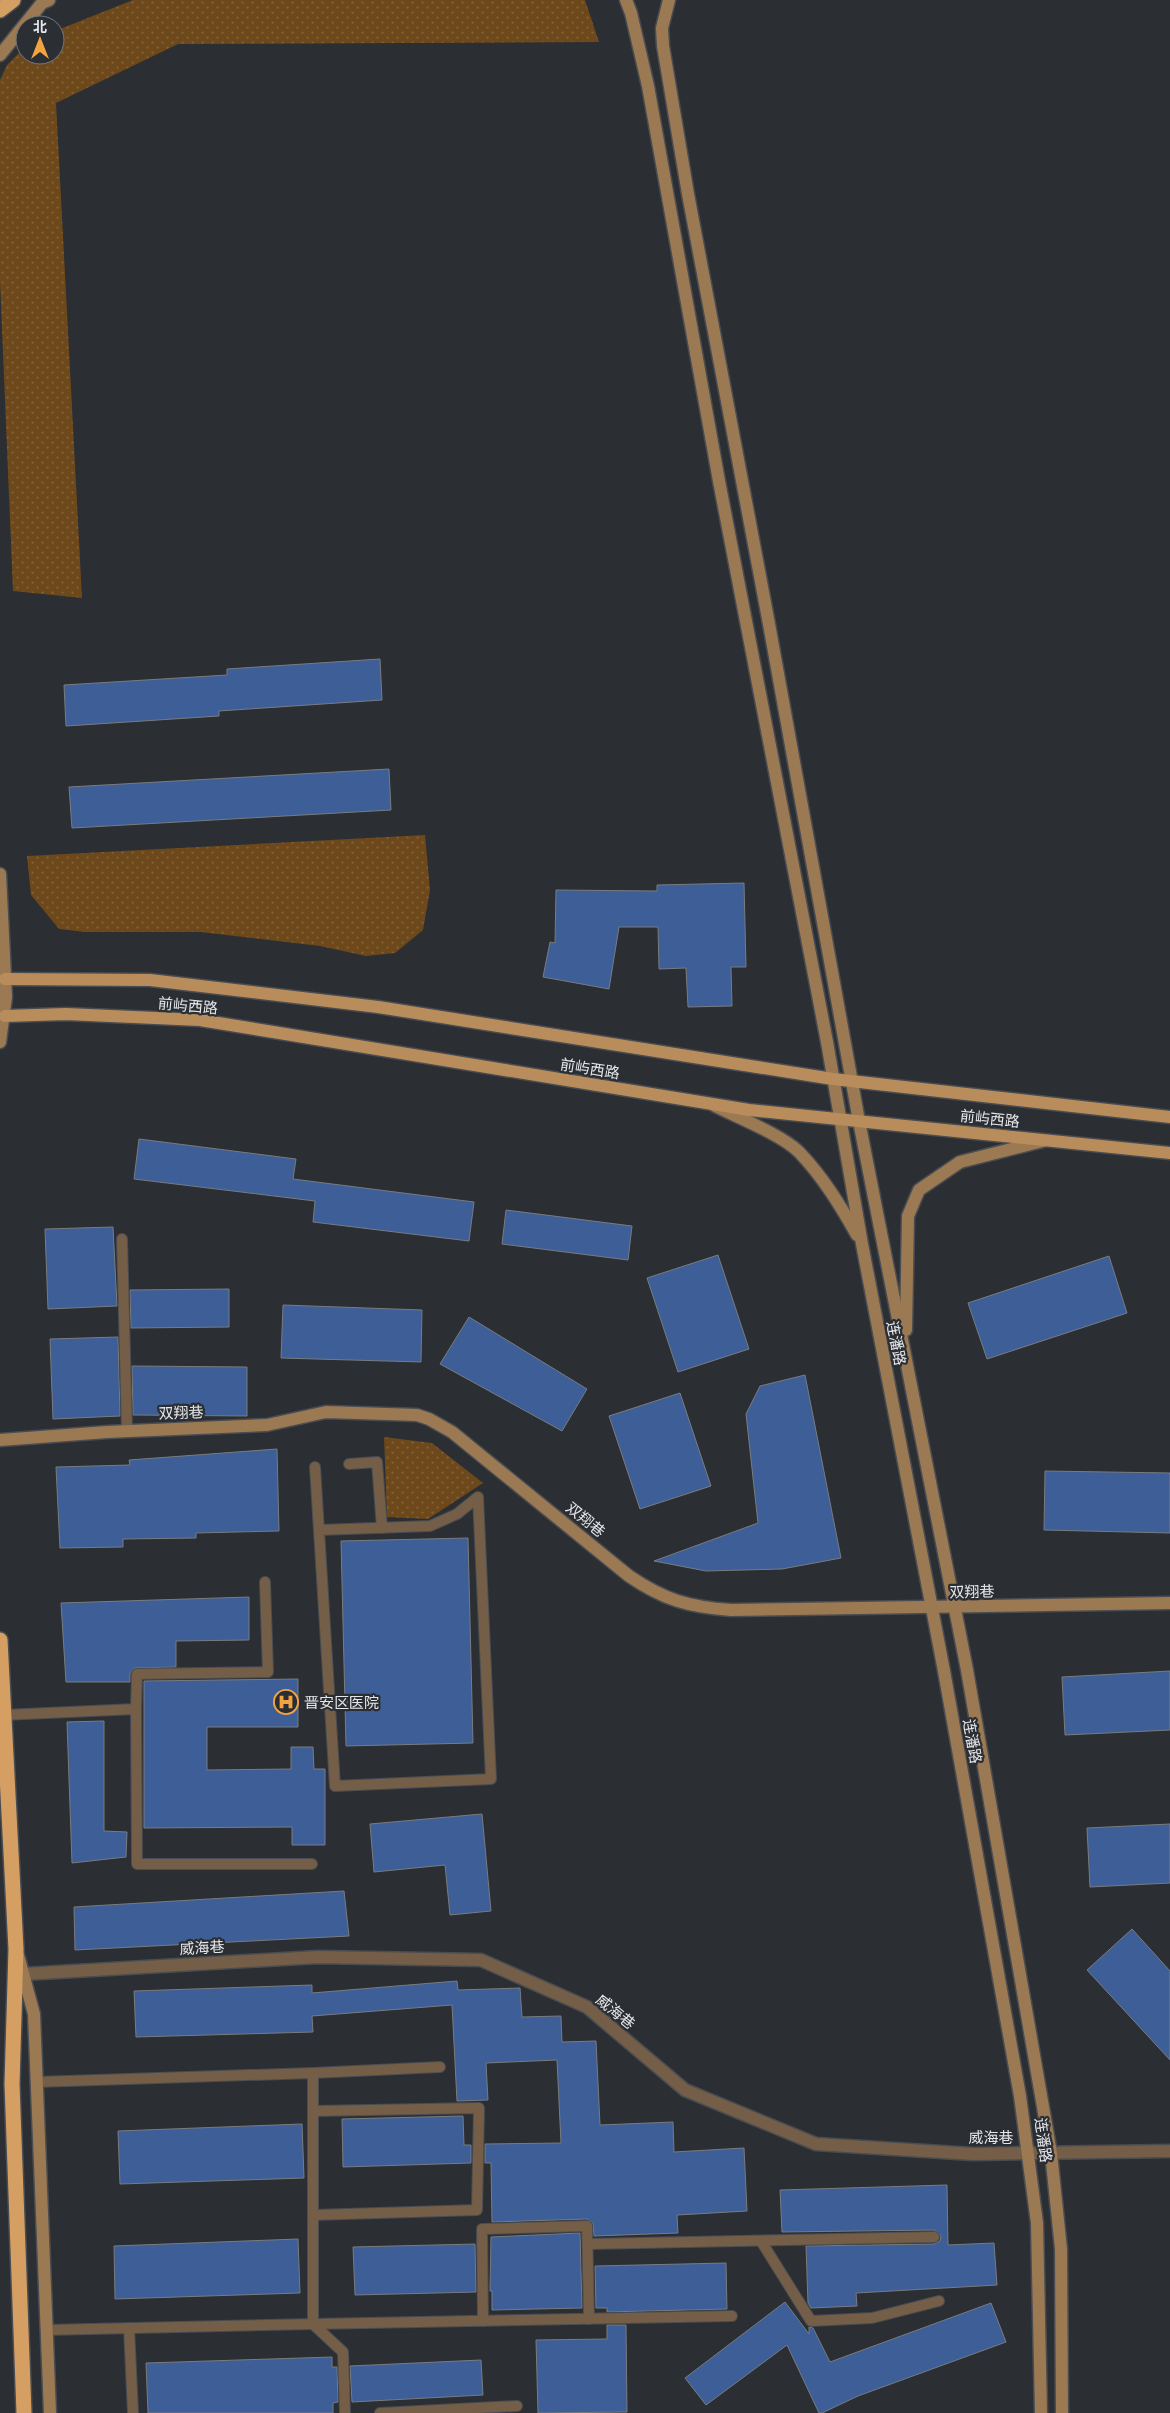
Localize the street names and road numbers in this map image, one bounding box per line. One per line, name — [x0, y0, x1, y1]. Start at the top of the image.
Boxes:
street label: 前屿西路 — [157, 992, 219, 1018]
street label: 前屿西路 — [559, 1053, 621, 1083]
street label: 前屿西路 — [959, 1105, 1021, 1131]
street label: 连潘路 — [883, 1319, 911, 1367]
street label: 双翔巷 — [158, 1401, 204, 1423]
street label: 双翔巷 — [562, 1497, 610, 1541]
street label: 双翔巷 — [949, 1581, 995, 1601]
street label: 连潘路 — [959, 1717, 987, 1765]
street label: 威海巷 — [179, 1936, 225, 1958]
street label: 威海巷 — [592, 1989, 640, 2033]
street label: 连潘路 — [1031, 2116, 1057, 2164]
street label: 威海巷 — [968, 2127, 1014, 2147]

